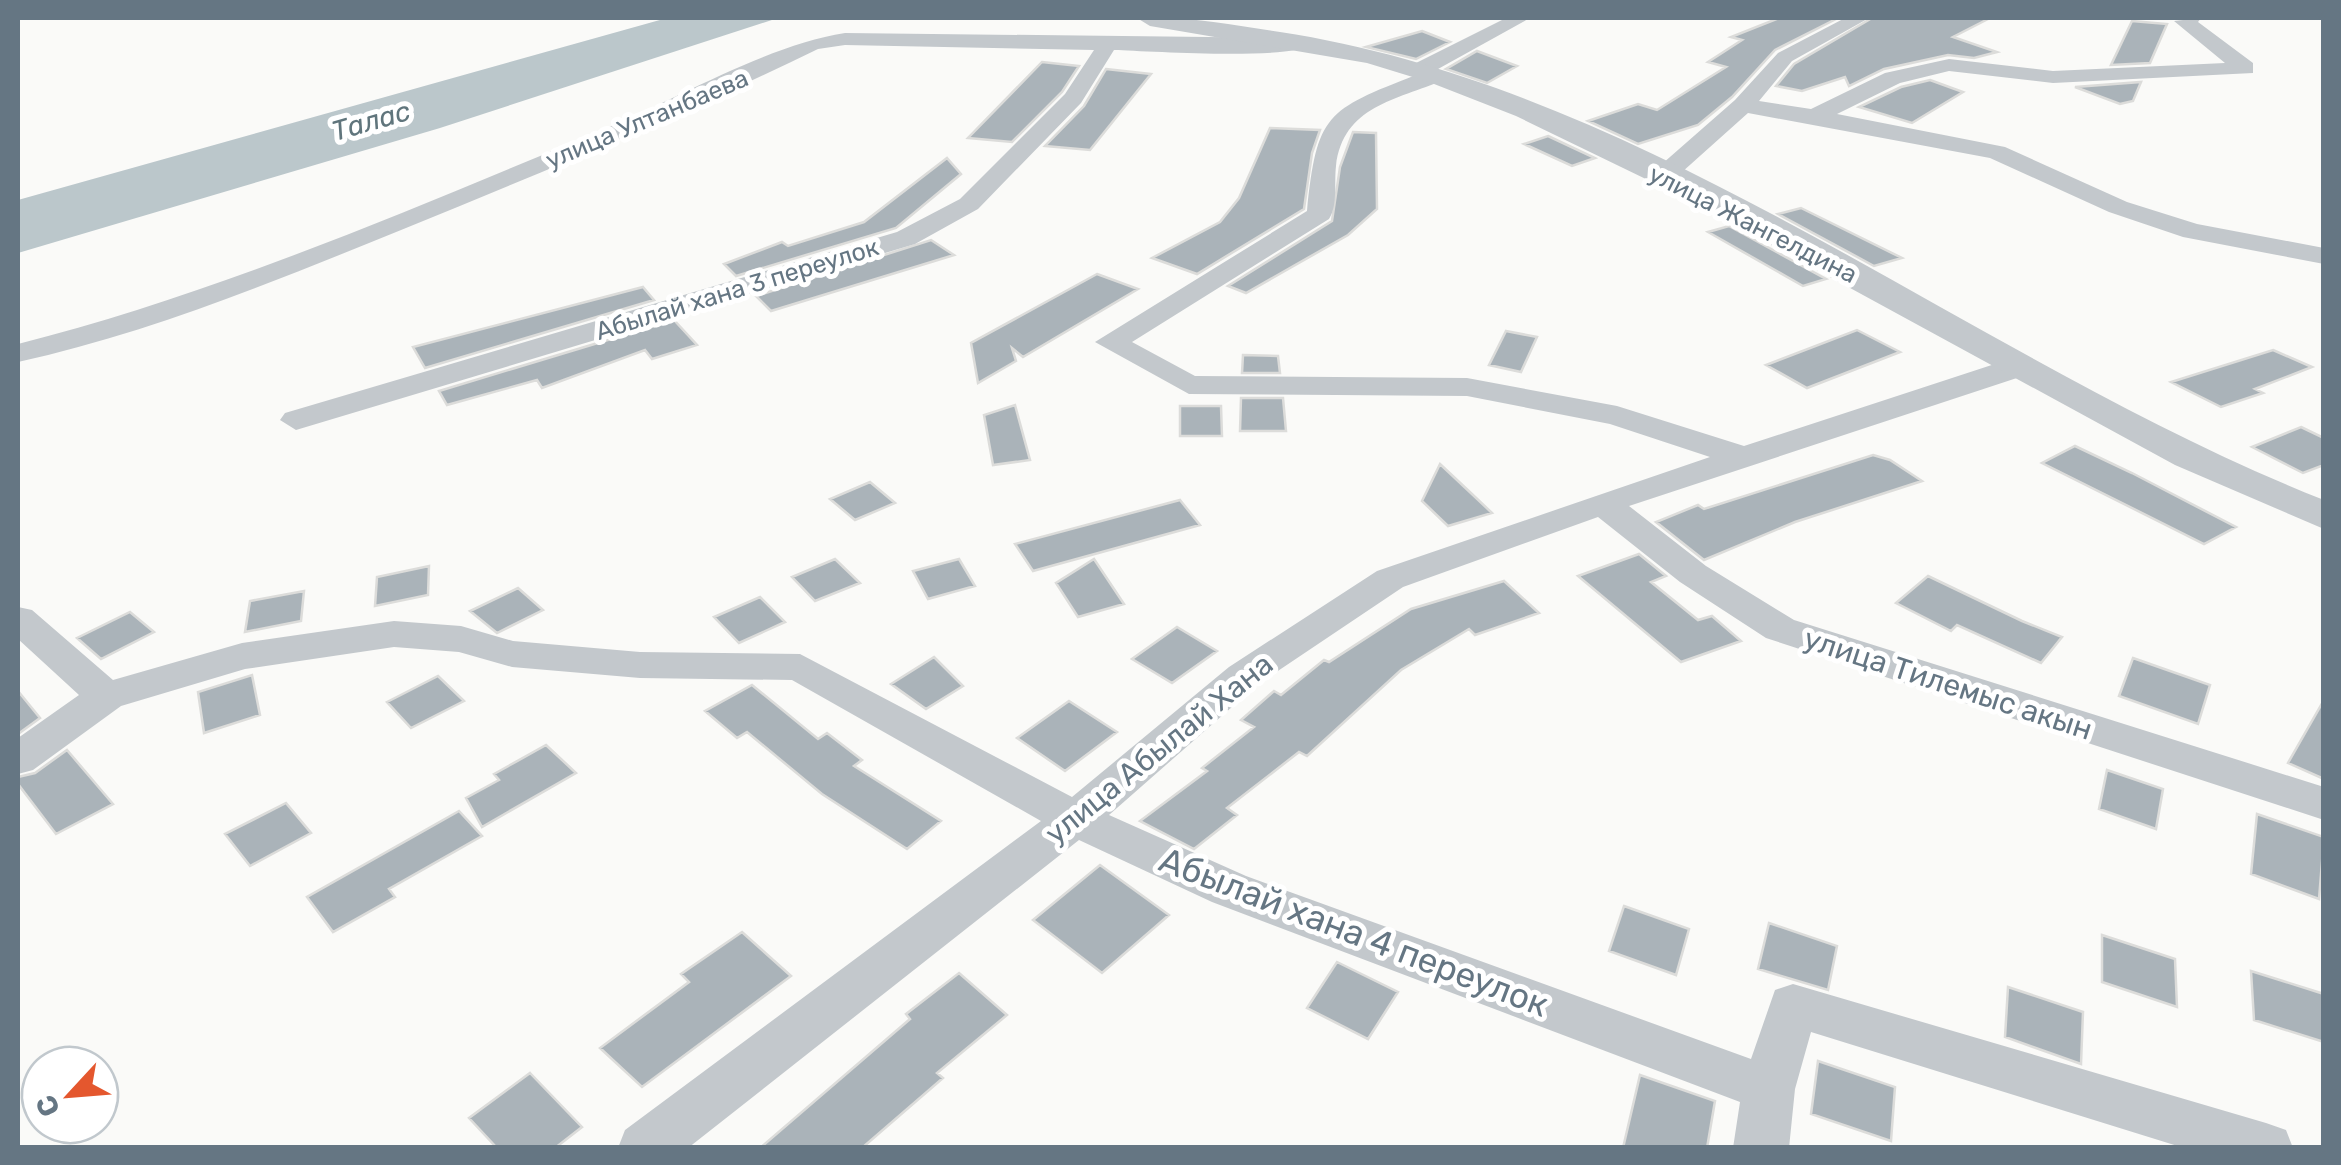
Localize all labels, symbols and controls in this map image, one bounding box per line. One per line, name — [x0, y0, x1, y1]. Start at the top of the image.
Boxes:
street label: улица Ултанбаева — [541, 63, 753, 175]
water label: Талас — [328, 94, 414, 148]
street label: улица Жангелдина — [1644, 159, 1862, 289]
street label: Абылай хана 3 переулок — [592, 232, 882, 346]
street label: улица Тилемыс акын — [1799, 620, 2097, 748]
street label: улица Абылай Хана — [1038, 646, 1280, 852]
street label: Абылай хана 4 переулок — [1154, 838, 1554, 1026]
north arrow — [20, 1045, 120, 1145]
text: С — [29, 1090, 67, 1122]

